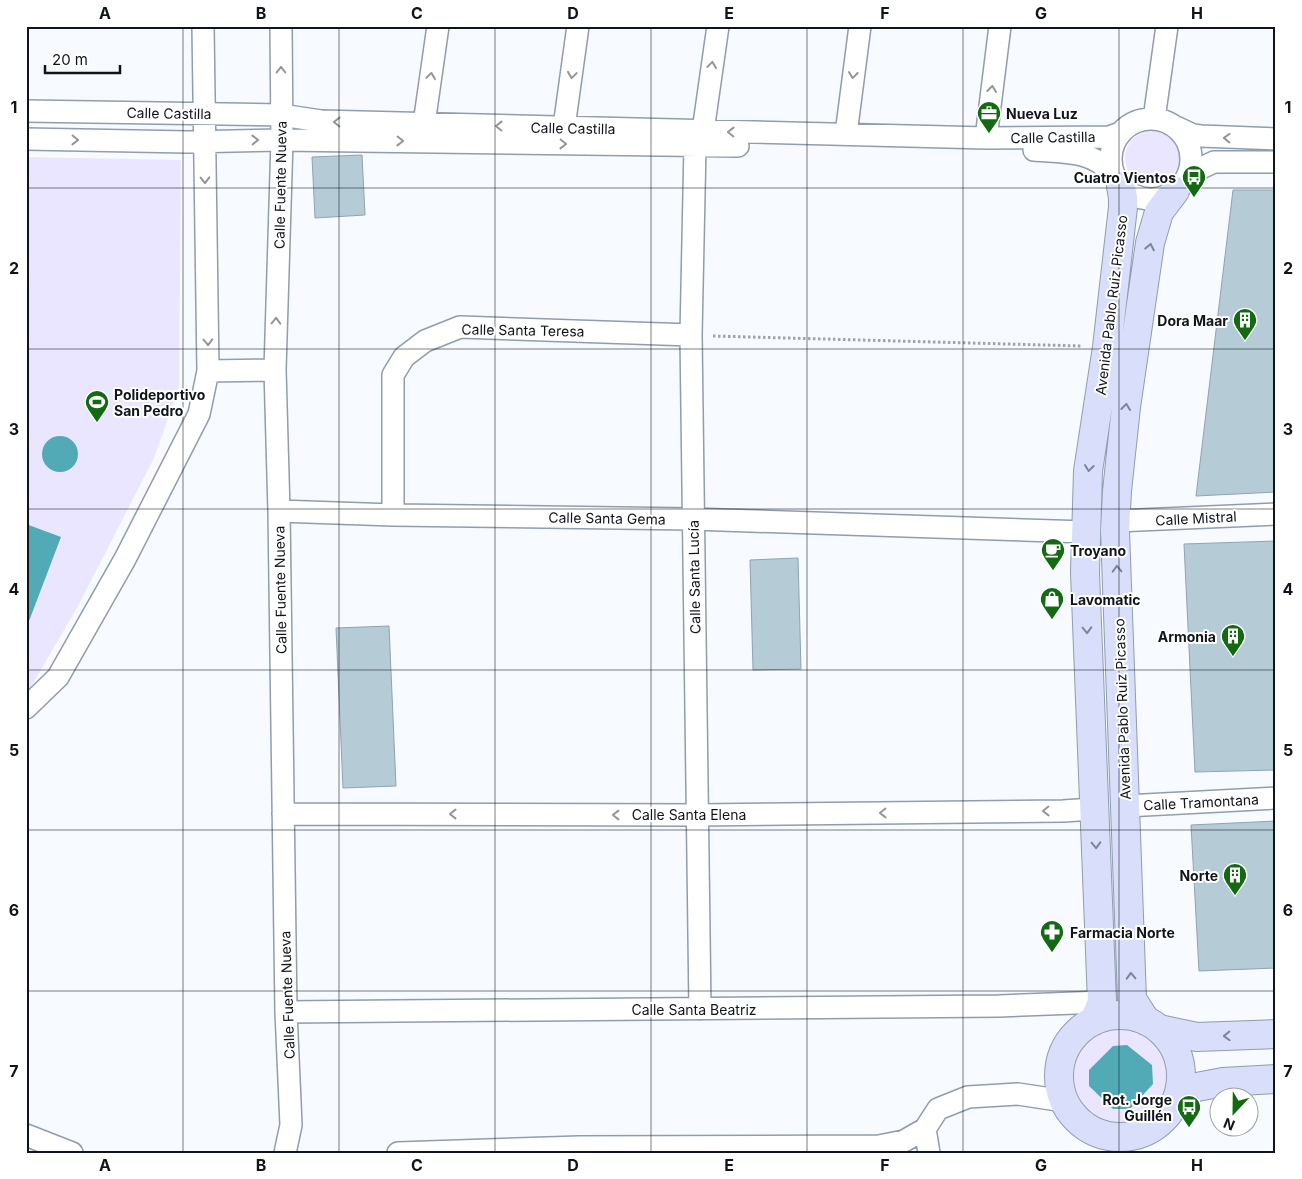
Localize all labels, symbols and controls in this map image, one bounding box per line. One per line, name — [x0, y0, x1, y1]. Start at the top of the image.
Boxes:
text: A — [99, 3, 111, 23]
text: B — [256, 3, 266, 23]
text: C — [411, 3, 423, 23]
text: D — [567, 3, 579, 23]
text: E — [724, 3, 734, 23]
text: F — [880, 3, 890, 23]
text: G — [1035, 3, 1047, 23]
text: H — [1191, 3, 1203, 23]
scale bar — [45, 42, 120, 74]
text: 20 m — [52, 50, 88, 69]
one-way arrow — [706, 61, 717, 69]
one-way arrow — [276, 66, 286, 74]
one-way arrow — [567, 70, 577, 79]
one-way arrow — [849, 70, 859, 79]
one-way arrow — [425, 71, 435, 80]
one-way arrow — [986, 85, 997, 93]
text: 1 — [11, 97, 17, 117]
text: 1 — [1285, 97, 1291, 117]
office icon: Nueva Luz — [976, 100, 1002, 134]
street label: Calle Castilla — [126, 104, 212, 122]
place label: Nueva Luz — [1006, 105, 1078, 122]
one-way arrow — [332, 117, 340, 127]
street label: Calle Castilla — [530, 119, 616, 137]
street label: Calle Fuente Nueva — [270, 121, 290, 249]
one-way arrow — [495, 121, 502, 131]
one-way arrow — [727, 126, 735, 137]
street label: Calle Castilla — [1010, 128, 1096, 146]
one-way arrow — [1223, 133, 1230, 143]
one-way arrow — [72, 135, 79, 145]
one-way arrow — [252, 135, 259, 145]
one-way arrow — [397, 136, 405, 146]
one-way arrow — [560, 139, 567, 149]
bus stop icon: Cuatro Vientos — [1181, 164, 1207, 198]
place label: Cuatro Vientos — [1074, 169, 1176, 186]
one-way arrow — [200, 176, 210, 184]
street label: Avenida Pablo Ruiz Picasso — [1092, 214, 1130, 396]
one-way arrow — [1144, 242, 1154, 251]
text: 2 — [9, 258, 19, 278]
text: 2 — [1283, 258, 1293, 278]
building icon: Dora Maar — [1232, 307, 1258, 341]
place label: Dora Maar — [1157, 312, 1228, 329]
one-way arrow — [271, 317, 281, 324]
street label: Calle Santa Teresa — [461, 320, 585, 340]
one-way arrow — [202, 339, 213, 347]
place label: Polideportivo San Pedro — [114, 386, 206, 419]
sports icon: Polideportivo San Pedro — [84, 389, 110, 423]
one-way arrow — [1120, 403, 1131, 411]
text: 3 — [9, 419, 19, 439]
text: 3 — [1283, 419, 1293, 439]
one-way arrow — [1084, 464, 1095, 472]
street label: Calle Mistral — [1155, 507, 1237, 529]
street label: Calle Santa Gema — [548, 508, 666, 528]
street label: Calle Santa Lucía — [685, 520, 703, 634]
street label: Calle Fuente Nueva — [270, 526, 290, 654]
cafe icon: Troyano — [1040, 537, 1066, 571]
place label: Troyano — [1070, 542, 1126, 559]
one-way arrow — [1112, 565, 1122, 572]
text: 4 — [9, 579, 20, 599]
text: 4 — [1283, 579, 1294, 599]
shop icon: Lavomatic — [1039, 586, 1065, 620]
place label: Lavomatic — [1070, 591, 1141, 608]
street label: Avenida Pablo Ruiz Picasso — [1110, 618, 1134, 800]
building icon: Armonia — [1220, 623, 1246, 657]
one-way arrow — [1082, 627, 1092, 635]
place label: Armonia — [1158, 628, 1216, 645]
text: 5 — [9, 740, 19, 760]
text: 5 — [1283, 740, 1293, 760]
street label: Calle Tramontana — [1143, 790, 1259, 814]
street label: Calle Santa Elena — [632, 806, 746, 823]
one-way arrow — [1041, 806, 1049, 816]
one-way arrow — [879, 808, 886, 818]
one-way arrow — [449, 809, 456, 819]
one-way arrow — [611, 810, 619, 820]
one-way arrow — [1090, 842, 1101, 850]
building icon: Norte — [1222, 862, 1248, 896]
place label: Norte — [1179, 867, 1218, 884]
text: 6 — [9, 900, 19, 920]
text: 6 — [1283, 900, 1293, 920]
pharmacy icon: Farmacia Norte — [1039, 919, 1065, 953]
place label: Farmacia Norte — [1070, 924, 1175, 941]
street label: Calle Fuente Nueva — [276, 931, 298, 1059]
one-way arrow — [1126, 972, 1137, 980]
street label: Calle Santa Beatriz — [631, 1001, 757, 1018]
one-way arrow — [1223, 1031, 1230, 1041]
text: 7 — [9, 1061, 19, 1081]
text: 7 — [1283, 1061, 1293, 1081]
north arrow — [1210, 1086, 1260, 1136]
place label: Rot. Jorge Guillén — [1102, 1091, 1172, 1124]
bus stop icon: Rot. Jorge Guillén — [1176, 1094, 1202, 1128]
text: N — [1221, 1115, 1237, 1134]
text: A — [99, 1155, 111, 1175]
text: B — [256, 1155, 266, 1175]
text: C — [411, 1155, 423, 1175]
text: D — [567, 1155, 579, 1175]
text: E — [724, 1155, 734, 1175]
text: F — [880, 1155, 890, 1175]
text: G — [1035, 1155, 1047, 1175]
text: H — [1191, 1155, 1203, 1175]

